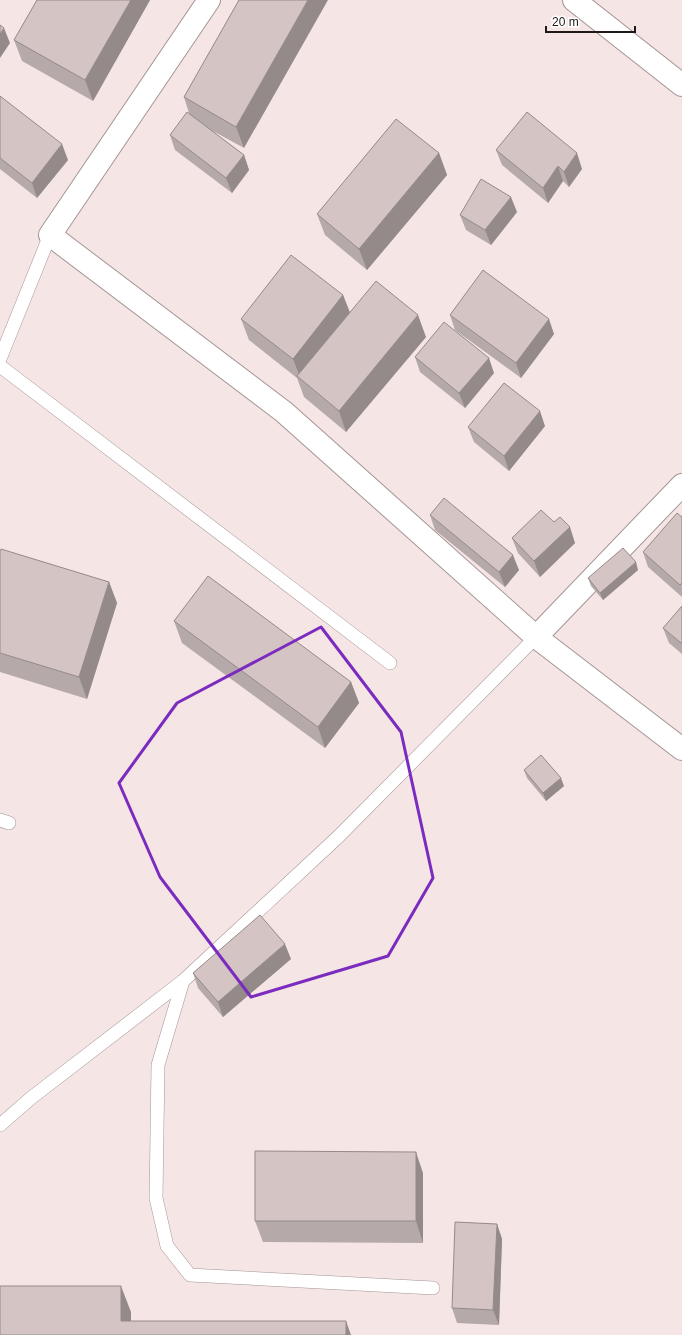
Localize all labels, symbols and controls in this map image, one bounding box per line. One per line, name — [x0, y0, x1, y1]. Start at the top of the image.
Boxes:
scale bar — [546, 8, 635, 34]
text: 20 m — [552, 15, 579, 29]

